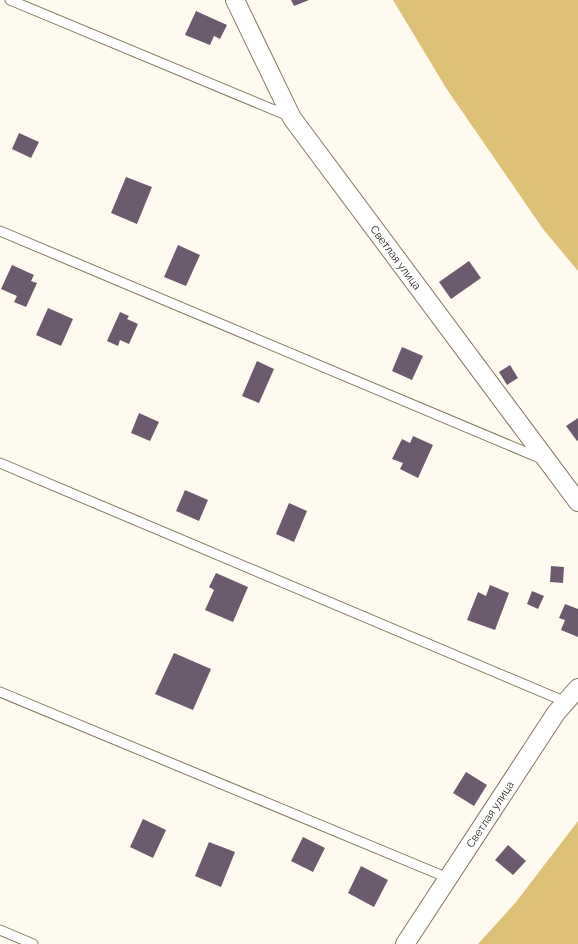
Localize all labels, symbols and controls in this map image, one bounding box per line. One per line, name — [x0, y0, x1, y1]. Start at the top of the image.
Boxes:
street label: Светлая улица — [367, 223, 424, 292]
street label: Светлая улица — [464, 779, 517, 850]

